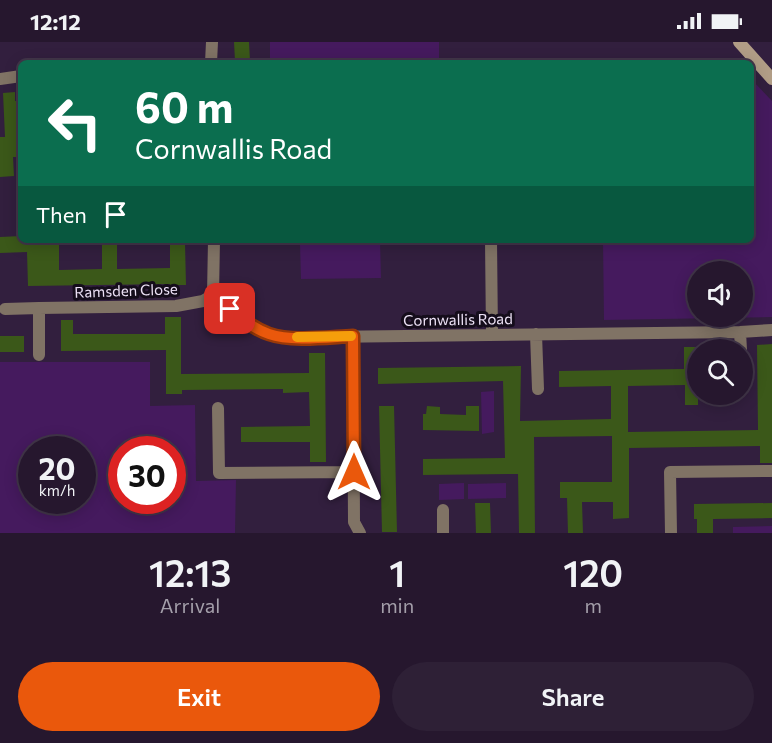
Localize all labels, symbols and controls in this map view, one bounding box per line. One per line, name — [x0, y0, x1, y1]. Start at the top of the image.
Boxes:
text: 12:12 — [30, 8, 81, 35]
text: 60 m — [135, 80, 234, 132]
icon: left — [36, 84, 114, 162]
text: Cornwallis Road — [135, 132, 332, 165]
icon: arrive — [99, 198, 132, 231]
text: Then — [36, 201, 87, 228]
map controls — [687, 261, 753, 405]
button: sound — [687, 261, 753, 327]
street label: Ramsden Close — [74, 279, 178, 301]
pin — [204, 283, 255, 334]
icon: arrive — [213, 292, 246, 325]
street label: Cornwallis Road — [403, 309, 513, 329]
button: search — [687, 339, 753, 405]
speed limit sign: 30 — [108, 436, 186, 514]
position arrow — [322, 440, 386, 504]
text: 20 — [39, 449, 75, 486]
text: km/h — [39, 481, 75, 499]
text: 12:13 — [149, 550, 231, 594]
text: 1 — [389, 550, 405, 594]
text: 120 — [563, 550, 623, 594]
text: Arrival — [160, 593, 220, 617]
text: min — [380, 593, 414, 617]
text: m — [584, 593, 602, 617]
button: Exit — [18, 662, 380, 731]
button: Share — [392, 662, 754, 731]

